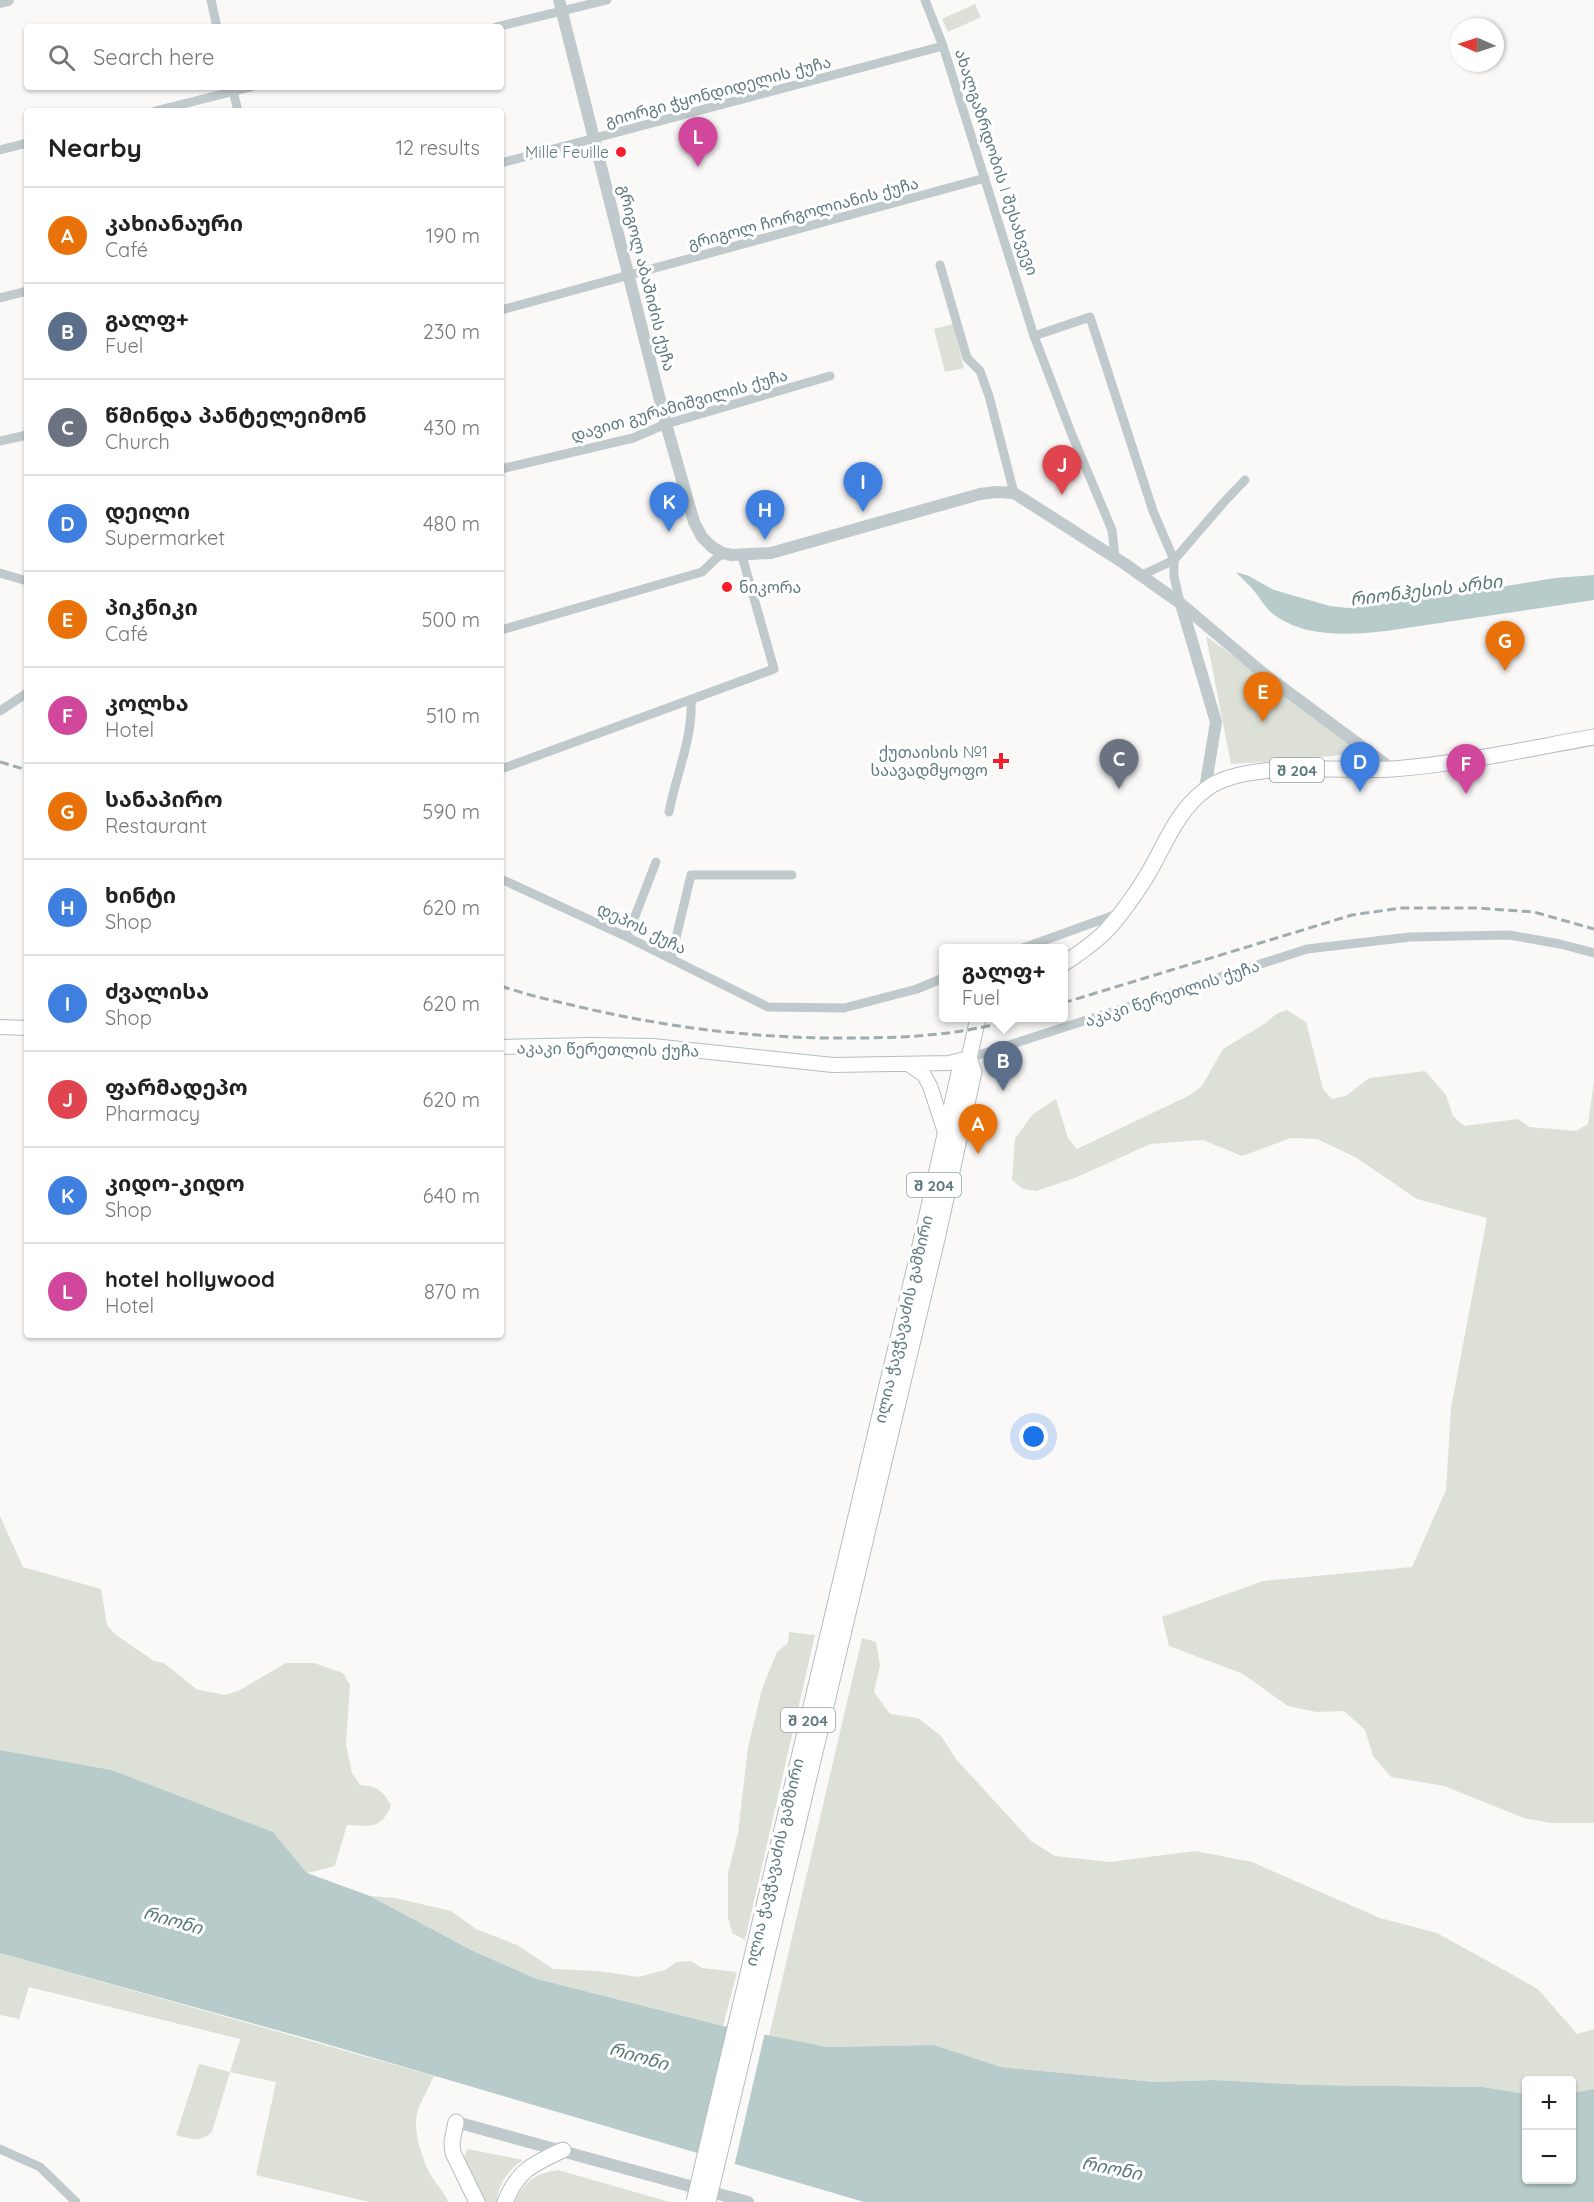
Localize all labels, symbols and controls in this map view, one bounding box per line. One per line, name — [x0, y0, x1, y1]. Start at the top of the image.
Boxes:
north arrow — [1450, 18, 1504, 72]
search box — [24, 24, 504, 90]
icon: search — [45, 41, 78, 74]
text: Search here — [93, 43, 214, 71]
street label: ახალგაზრდობის I შესახვევი — [950, 46, 1043, 278]
street label: გიორგი ჭყონდიდელის ქუჩა — [603, 51, 833, 132]
pin: L — [678, 118, 718, 167]
text: Nearby — [48, 131, 142, 164]
text: 12 results — [396, 135, 480, 160]
place label: Mille Feuille — [525, 142, 609, 162]
marker: Mille Feuille — [614, 145, 628, 159]
street label: გრიგოლ ჩორგოლიანის ქუჩა — [686, 173, 921, 254]
street label: გრიგოლ აბაშიძის ქუჩა — [613, 183, 680, 374]
text: კახიანაური — [105, 209, 243, 237]
text: A — [61, 223, 74, 248]
text: 190 m — [426, 223, 480, 248]
text: Café — [105, 237, 148, 262]
text: გალფ+ — [105, 305, 189, 333]
text: B — [61, 319, 74, 344]
text: 230 m — [423, 319, 480, 344]
text: Fuel — [105, 333, 143, 358]
street label: დავით გურამიშვილის ქუჩა — [568, 364, 790, 447]
text: წმინდა პანტელეიმონ — [105, 401, 367, 429]
text: C — [61, 415, 74, 440]
text: 430 m — [423, 415, 480, 440]
text: Church — [105, 429, 170, 454]
pin: J — [1042, 446, 1082, 495]
pin: I — [844, 462, 882, 512]
pin: K — [650, 482, 688, 532]
pin: H — [746, 490, 784, 540]
text: დეილი — [105, 497, 190, 525]
text: D — [60, 511, 75, 536]
text: 480 m — [423, 511, 480, 536]
text: Supermarket — [105, 525, 225, 550]
water label: რიონჰესის არხი — [1349, 569, 1504, 611]
place label: ნიკორა — [739, 577, 801, 597]
marker: ნიკორა — [720, 580, 734, 594]
text: პიკნიკი — [105, 593, 198, 621]
text: E — [62, 607, 73, 632]
text: 500 m — [422, 607, 480, 632]
text: Café — [105, 621, 148, 646]
pin: G — [1486, 622, 1524, 671]
pin: E — [1244, 672, 1282, 722]
text: კოლხა — [105, 689, 189, 717]
text: F — [62, 703, 73, 728]
text: 510 m — [426, 703, 480, 728]
text: Hotel — [105, 717, 154, 742]
pin: C — [1100, 740, 1138, 789]
place label: ქუთაისის №1 საავადმყოფო — [871, 742, 988, 781]
pin: D — [1340, 742, 1380, 792]
pin: F — [1446, 744, 1486, 794]
marker: ქუთაისის №1 საავადმყოფო — [992, 752, 1010, 770]
road number: შ 204 — [1270, 758, 1324, 782]
text: სანაპირო — [105, 785, 223, 813]
text: G — [61, 799, 74, 824]
text: 590 m — [422, 799, 480, 824]
text: Restaurant — [105, 813, 207, 838]
text: ხინტი — [105, 881, 176, 909]
text: H — [60, 895, 75, 920]
text: 620 m — [423, 895, 480, 920]
street label: დეპოს ქუჩა — [594, 898, 690, 959]
text: Shop — [105, 909, 152, 934]
popup — [939, 944, 1068, 1022]
street label: აკაკი წერეთლის ქუჩა — [1082, 955, 1262, 1032]
text: გალფ+ — [962, 957, 1045, 985]
text: ძვალისა — [105, 977, 209, 1005]
text: Fuel — [962, 985, 1000, 1010]
text: I — [65, 991, 70, 1016]
text: 620 m — [423, 991, 480, 1016]
text: Shop — [105, 1005, 152, 1030]
street label: აკაკი წერეთლის ქუჩა — [517, 1037, 699, 1062]
pin: B — [984, 1042, 1022, 1091]
text: ფარმადეპო — [105, 1073, 248, 1101]
text: J — [62, 1087, 73, 1112]
text: 620 m — [423, 1087, 480, 1112]
text: Pharmacy — [105, 1101, 200, 1126]
pin: A — [958, 1104, 998, 1154]
text: კიდო-კიდო — [105, 1169, 245, 1197]
road number: შ 204 — [907, 1173, 961, 1197]
text: K — [61, 1183, 74, 1208]
text: 640 m — [423, 1183, 480, 1208]
text: Shop — [105, 1197, 152, 1222]
street label: ილია ჭავჭავაძის გამზირი — [869, 1213, 938, 1425]
text: hotel hollywood — [105, 1265, 275, 1293]
text: L — [62, 1279, 73, 1304]
text: 870 m — [424, 1279, 480, 1304]
text: Hotel — [105, 1293, 154, 1318]
your location — [1019, 1422, 1048, 1451]
road number: შ 204 — [781, 1708, 835, 1732]
street label: ილია ჭავჭავაძის გამზირი — [740, 1756, 809, 1968]
water label: რიონი — [141, 1901, 206, 1940]
water label: რიონი — [607, 2037, 672, 2076]
map controls — [1522, 2076, 1576, 2184]
button: + — [1522, 2076, 1576, 2130]
button: − — [1522, 2130, 1576, 2184]
water label: რიონი — [1080, 2151, 1145, 2185]

